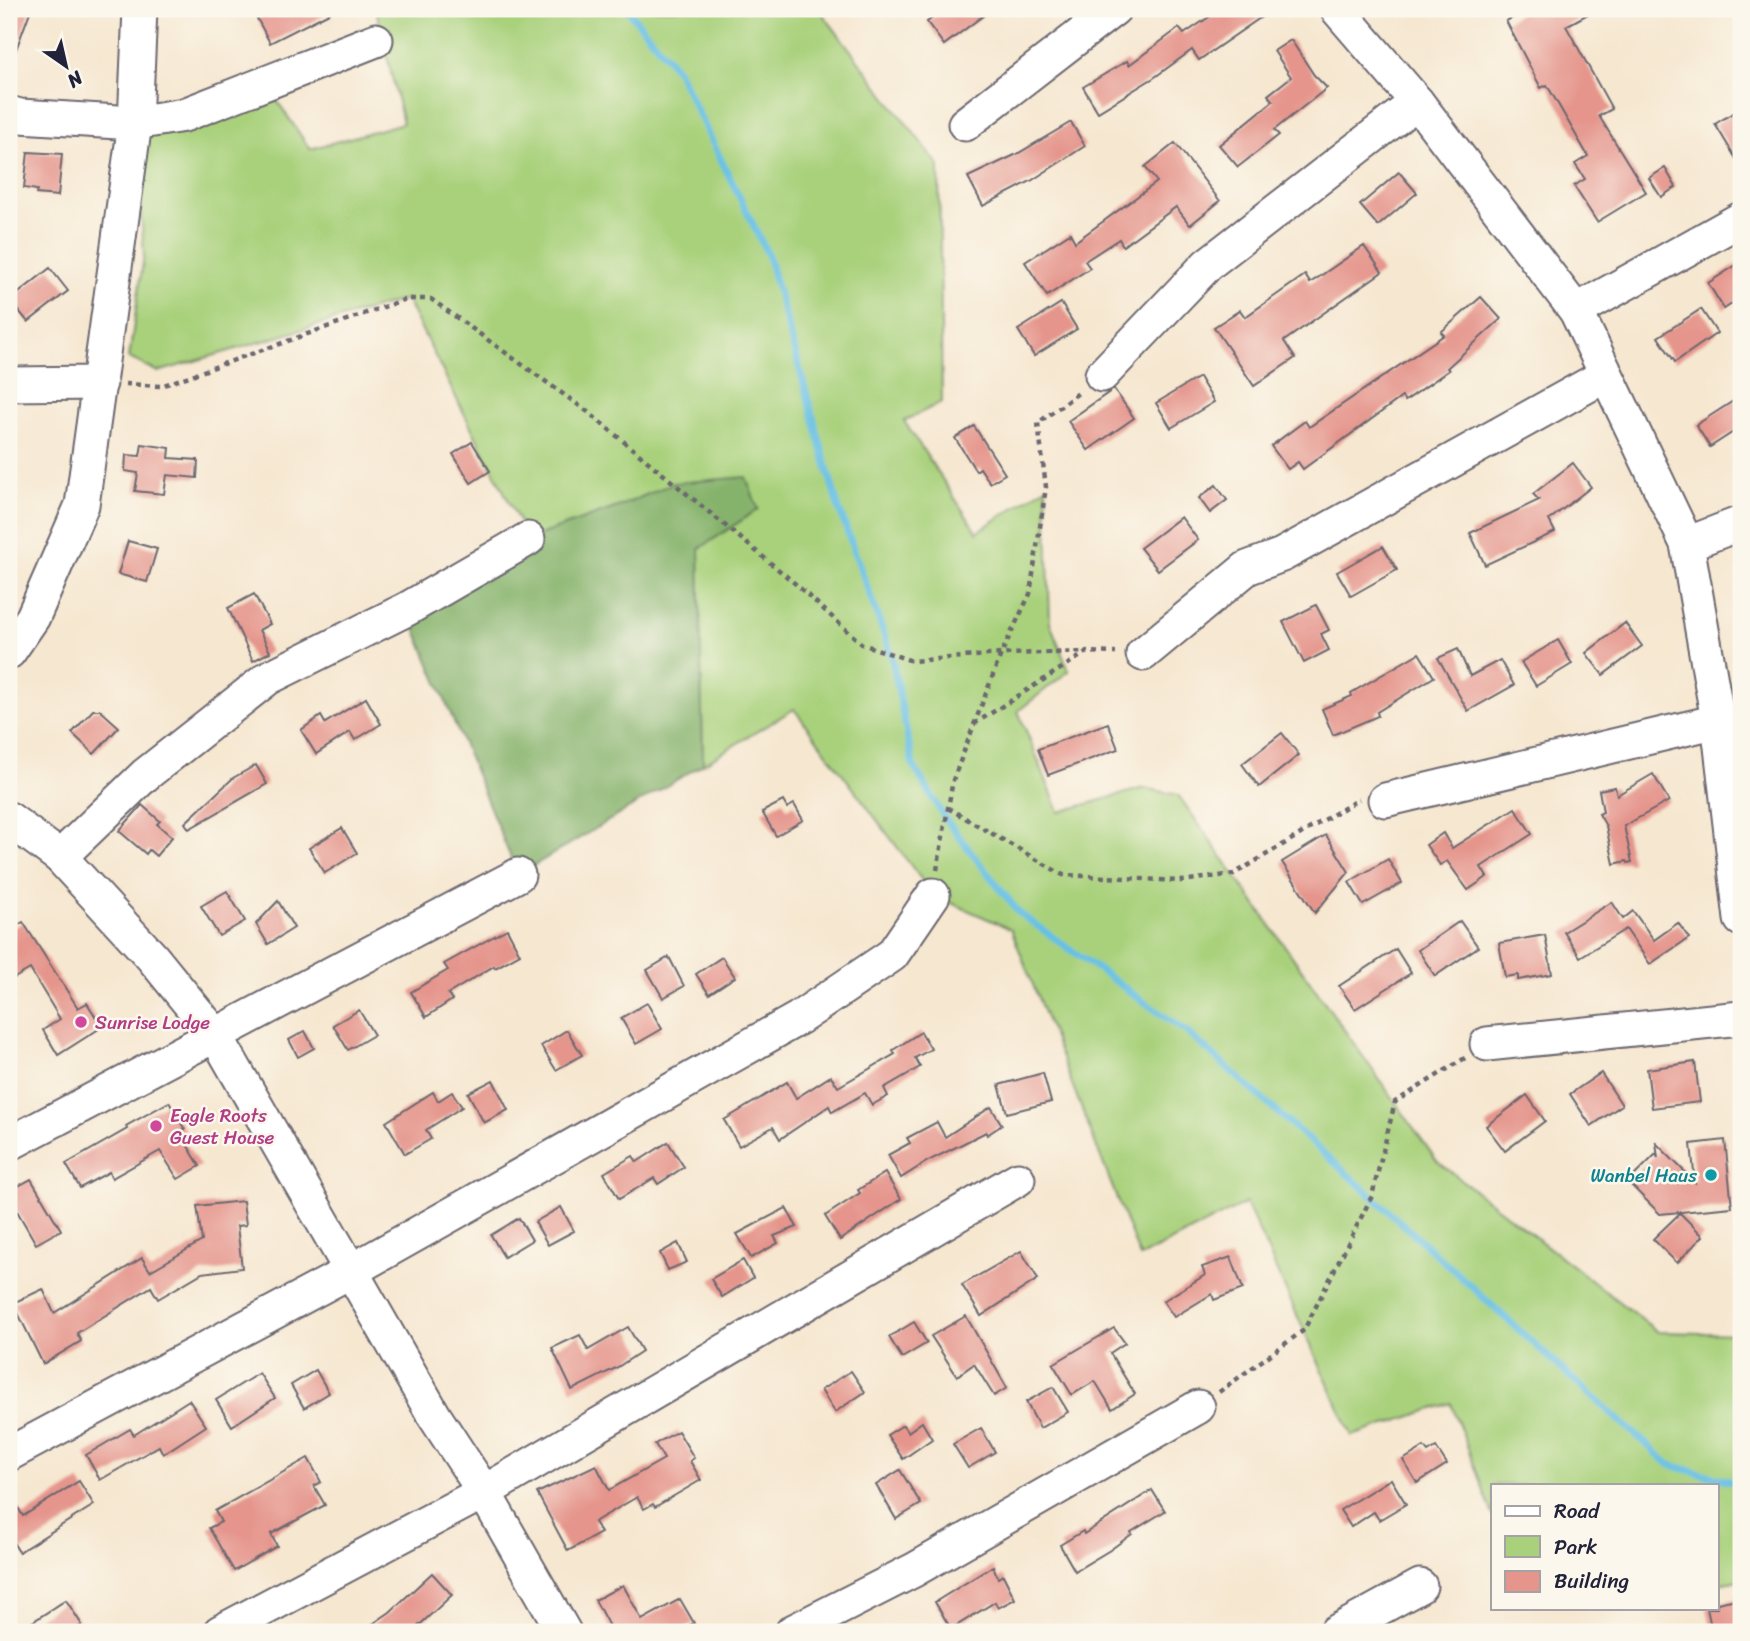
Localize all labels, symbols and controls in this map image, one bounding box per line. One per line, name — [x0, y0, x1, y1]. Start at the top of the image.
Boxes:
north arrow — [32, 32, 102, 102]
text: N — [60, 62, 91, 98]
place label: Sunrise Lodge — [95, 1006, 210, 1039]
marker: Sunrise Lodge — [73, 1014, 89, 1030]
place label: Eagle Roots Guest House — [170, 1099, 275, 1154]
marker: Eagle Roots Guest House — [148, 1118, 164, 1134]
place label: Wanbel Haus — [1590, 1159, 1697, 1192]
marker: Wanbel Haus — [1703, 1167, 1719, 1183]
legend — [1491, 1484, 1718, 1610]
text: Road — [1554, 1492, 1601, 1530]
text: Park — [1554, 1528, 1597, 1566]
text: Building — [1554, 1562, 1630, 1600]

